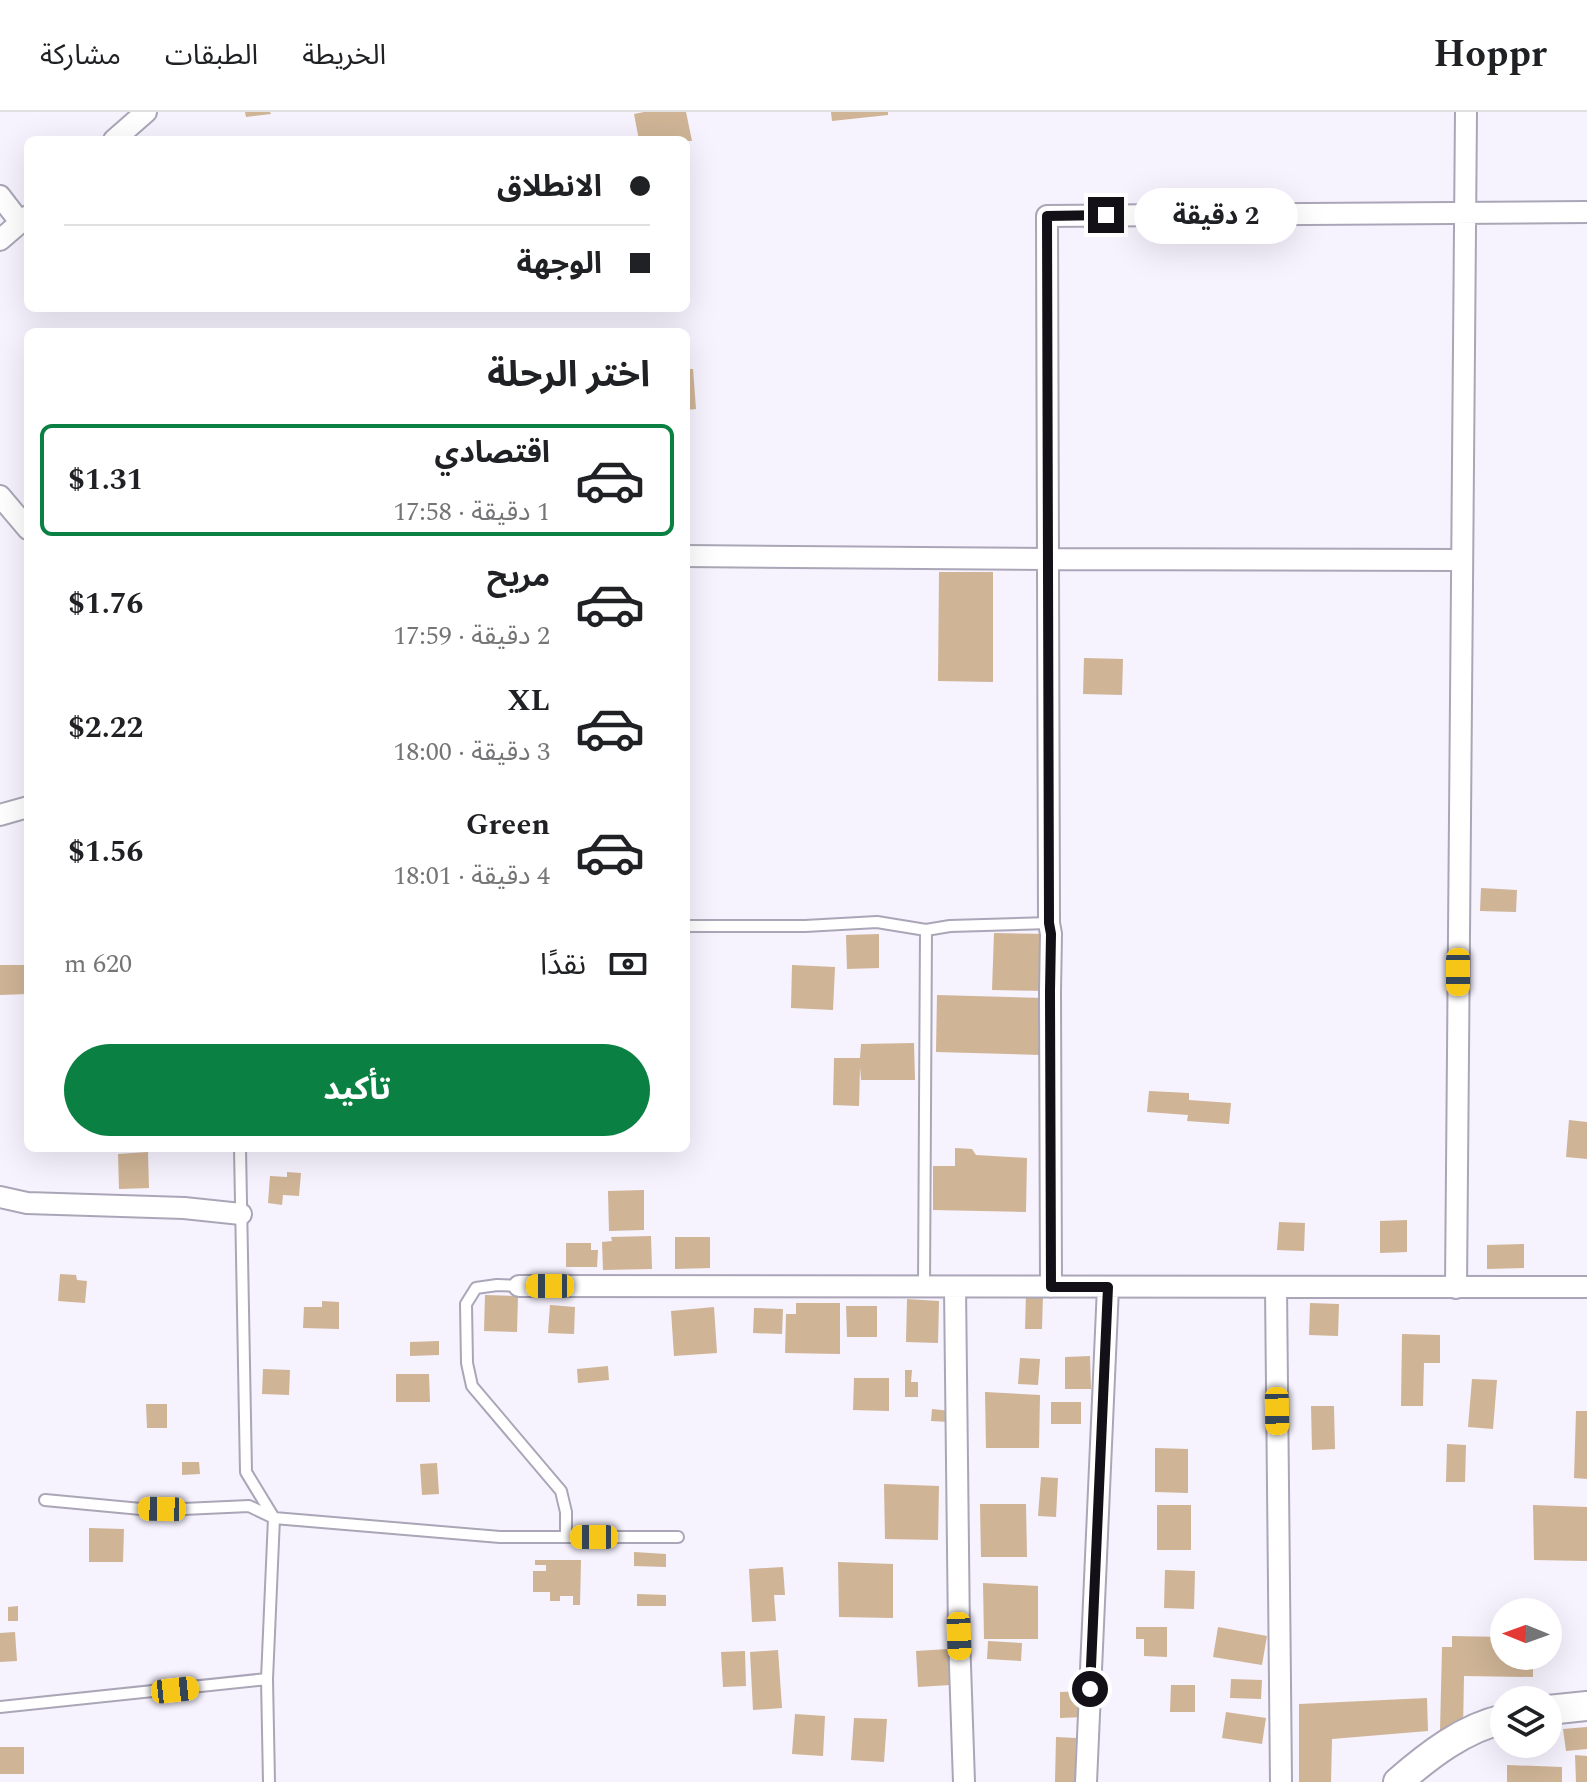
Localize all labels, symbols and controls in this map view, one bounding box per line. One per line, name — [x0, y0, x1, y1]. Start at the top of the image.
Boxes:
text: Hoppr — [1434, 26, 1547, 84]
text: مشاركة — [40, 34, 121, 77]
text: الطبقات — [165, 34, 258, 77]
text: الخريطة — [302, 34, 386, 77]
text: الانطلاق — [497, 164, 602, 210]
callout: 2 دقيقة — [1134, 187, 1298, 243]
text: 2 دقيقة — [1173, 196, 1259, 236]
route end — [1088, 197, 1124, 233]
text: الوجهة — [517, 241, 602, 287]
text: اختر الرحلة — [487, 348, 650, 403]
text: اقتصادي — [435, 430, 550, 476]
icon: car — [574, 444, 646, 516]
text: $1.31 — [68, 457, 143, 503]
text: 1 دقيقة · 17:58 — [393, 492, 550, 532]
text: مريح — [487, 554, 550, 600]
icon: car — [574, 568, 646, 640]
text: $1.76 — [68, 581, 143, 627]
text: 2 دقيقة · 17:59 — [393, 616, 550, 656]
text: XL — [507, 678, 550, 724]
icon: car — [574, 692, 646, 764]
text: $2.22 — [68, 705, 143, 751]
text: 3 دقيقة · 18:00 — [393, 732, 550, 772]
text: Green — [466, 802, 550, 848]
icon: car — [574, 816, 646, 888]
text: $1.56 — [68, 829, 143, 875]
text: 4 دقيقة · 18:01 — [393, 856, 550, 896]
text: نقدًا — [540, 942, 586, 988]
icon: cash — [606, 942, 650, 986]
text: 620 m — [64, 944, 132, 984]
car — [1446, 948, 1470, 996]
button: تأكيد — [64, 1044, 650, 1136]
car — [526, 1274, 574, 1298]
car — [1265, 1387, 1289, 1435]
car — [138, 1497, 186, 1521]
car — [570, 1525, 618, 1549]
north arrow — [1490, 1598, 1562, 1670]
map controls — [1490, 1598, 1562, 1758]
car — [946, 1612, 972, 1660]
route start — [1072, 1671, 1108, 1707]
car — [150, 1676, 200, 1704]
button: layers — [1490, 1686, 1562, 1758]

